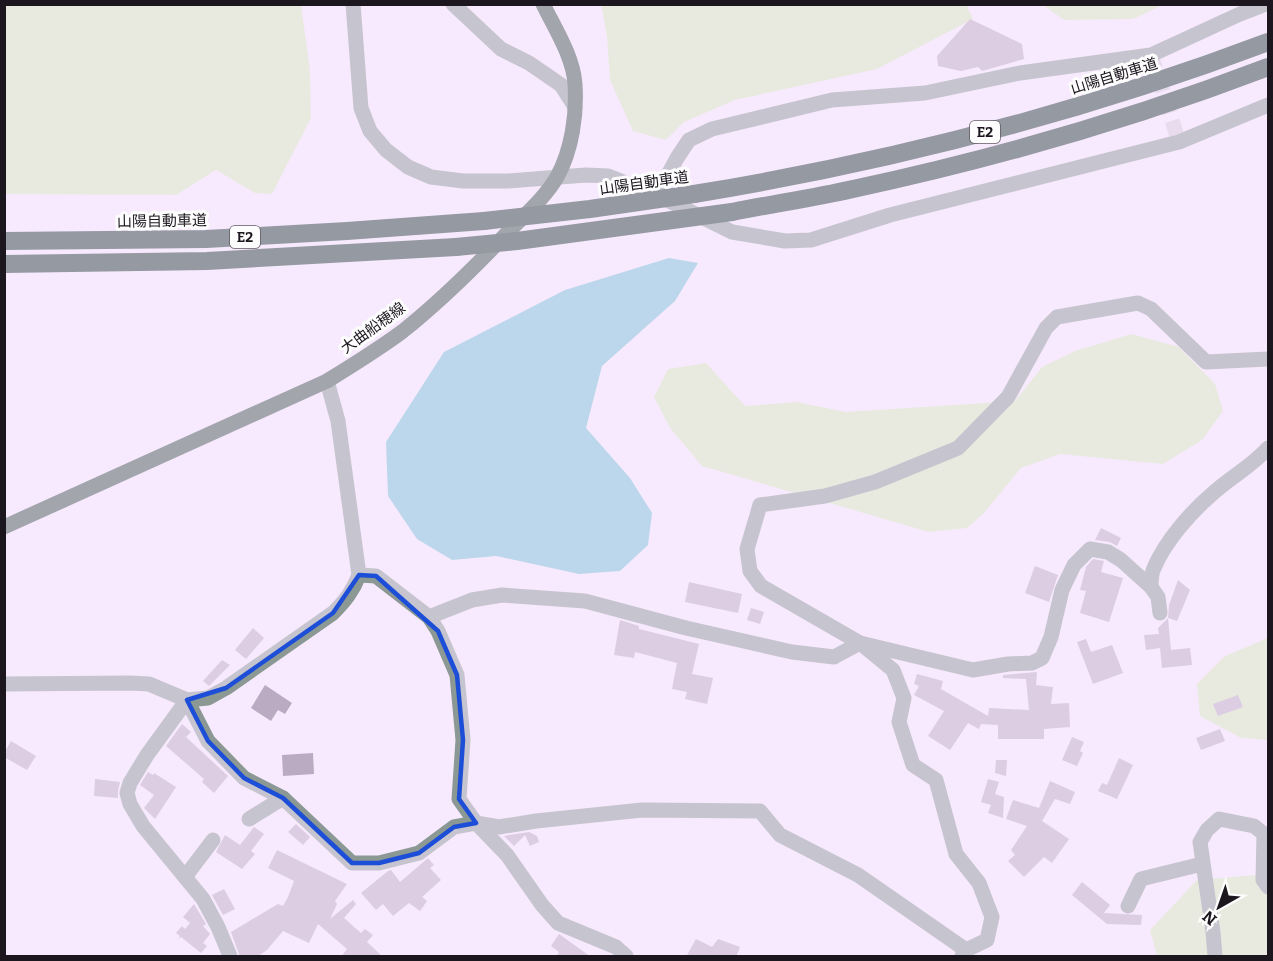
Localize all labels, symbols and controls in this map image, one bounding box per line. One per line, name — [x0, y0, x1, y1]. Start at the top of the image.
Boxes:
street label: 山陽自動車道 — [1068, 54, 1160, 98]
road number: E2 — [970, 121, 1000, 143]
street label: 山陽自動車道 — [598, 168, 690, 198]
street label: 山陽自動車道 — [117, 211, 207, 231]
road number: E2 — [230, 226, 260, 248]
street label: 大曲船穂線 — [337, 299, 409, 357]
north arrow — [1189, 877, 1249, 937]
text: N — [1199, 907, 1221, 929]

